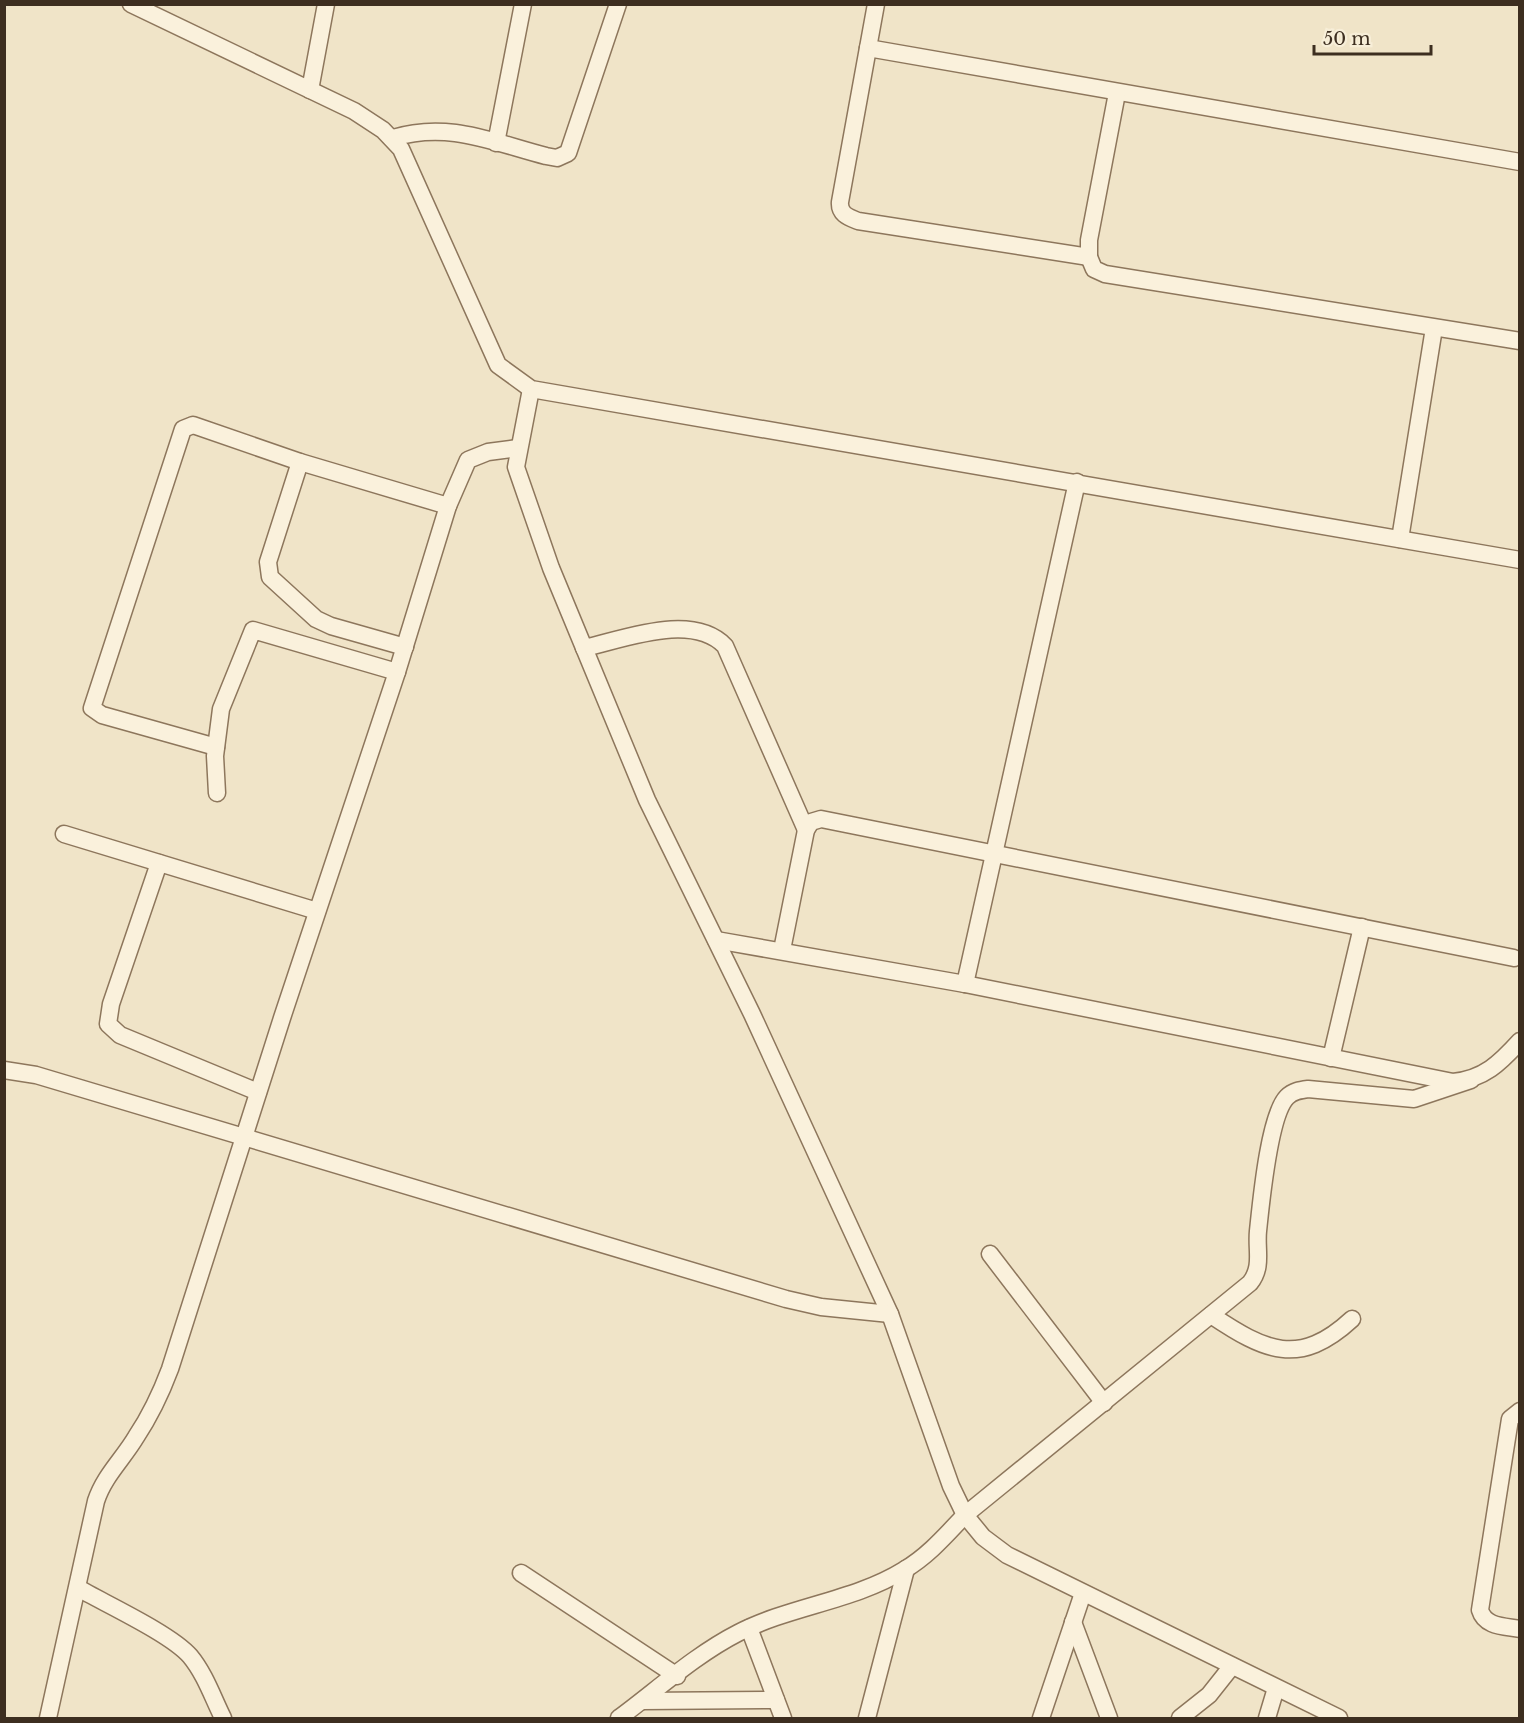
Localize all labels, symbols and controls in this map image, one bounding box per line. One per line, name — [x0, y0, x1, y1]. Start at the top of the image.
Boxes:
scale bar — [1314, 18, 1431, 56]
text: 50 m — [1323, 28, 1371, 50]

